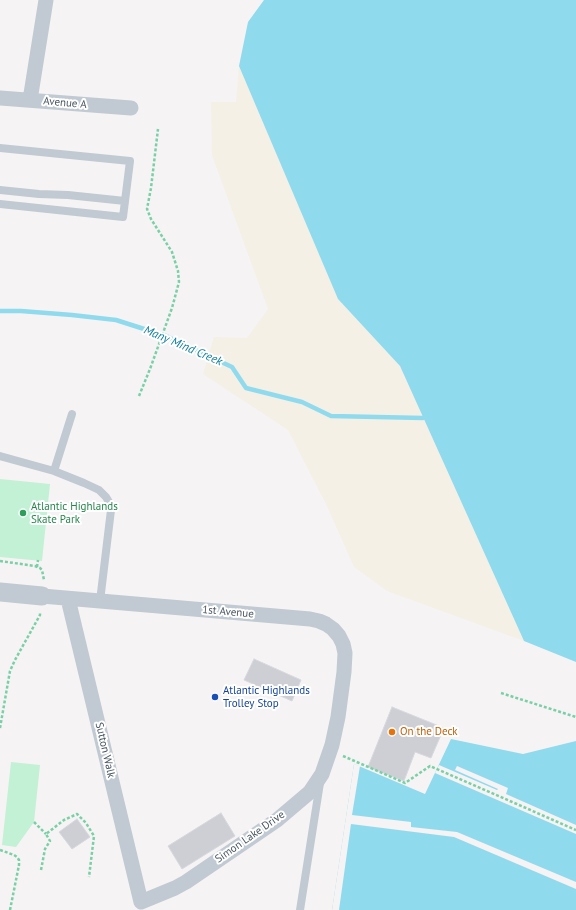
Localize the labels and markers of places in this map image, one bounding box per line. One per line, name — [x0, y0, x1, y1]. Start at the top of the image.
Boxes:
place label: Atlantic Highlands Skate Park — [31, 500, 118, 526]
marker: Atlantic Highlands Skate Park — [18, 508, 28, 518]
place label: Atlantic Highlands Trolley Stop — [223, 684, 310, 710]
marker: Atlantic Highlands Trolley Stop — [210, 692, 220, 702]
place label: On the Deck — [400, 725, 458, 739]
marker: On the Deck — [387, 727, 397, 737]

